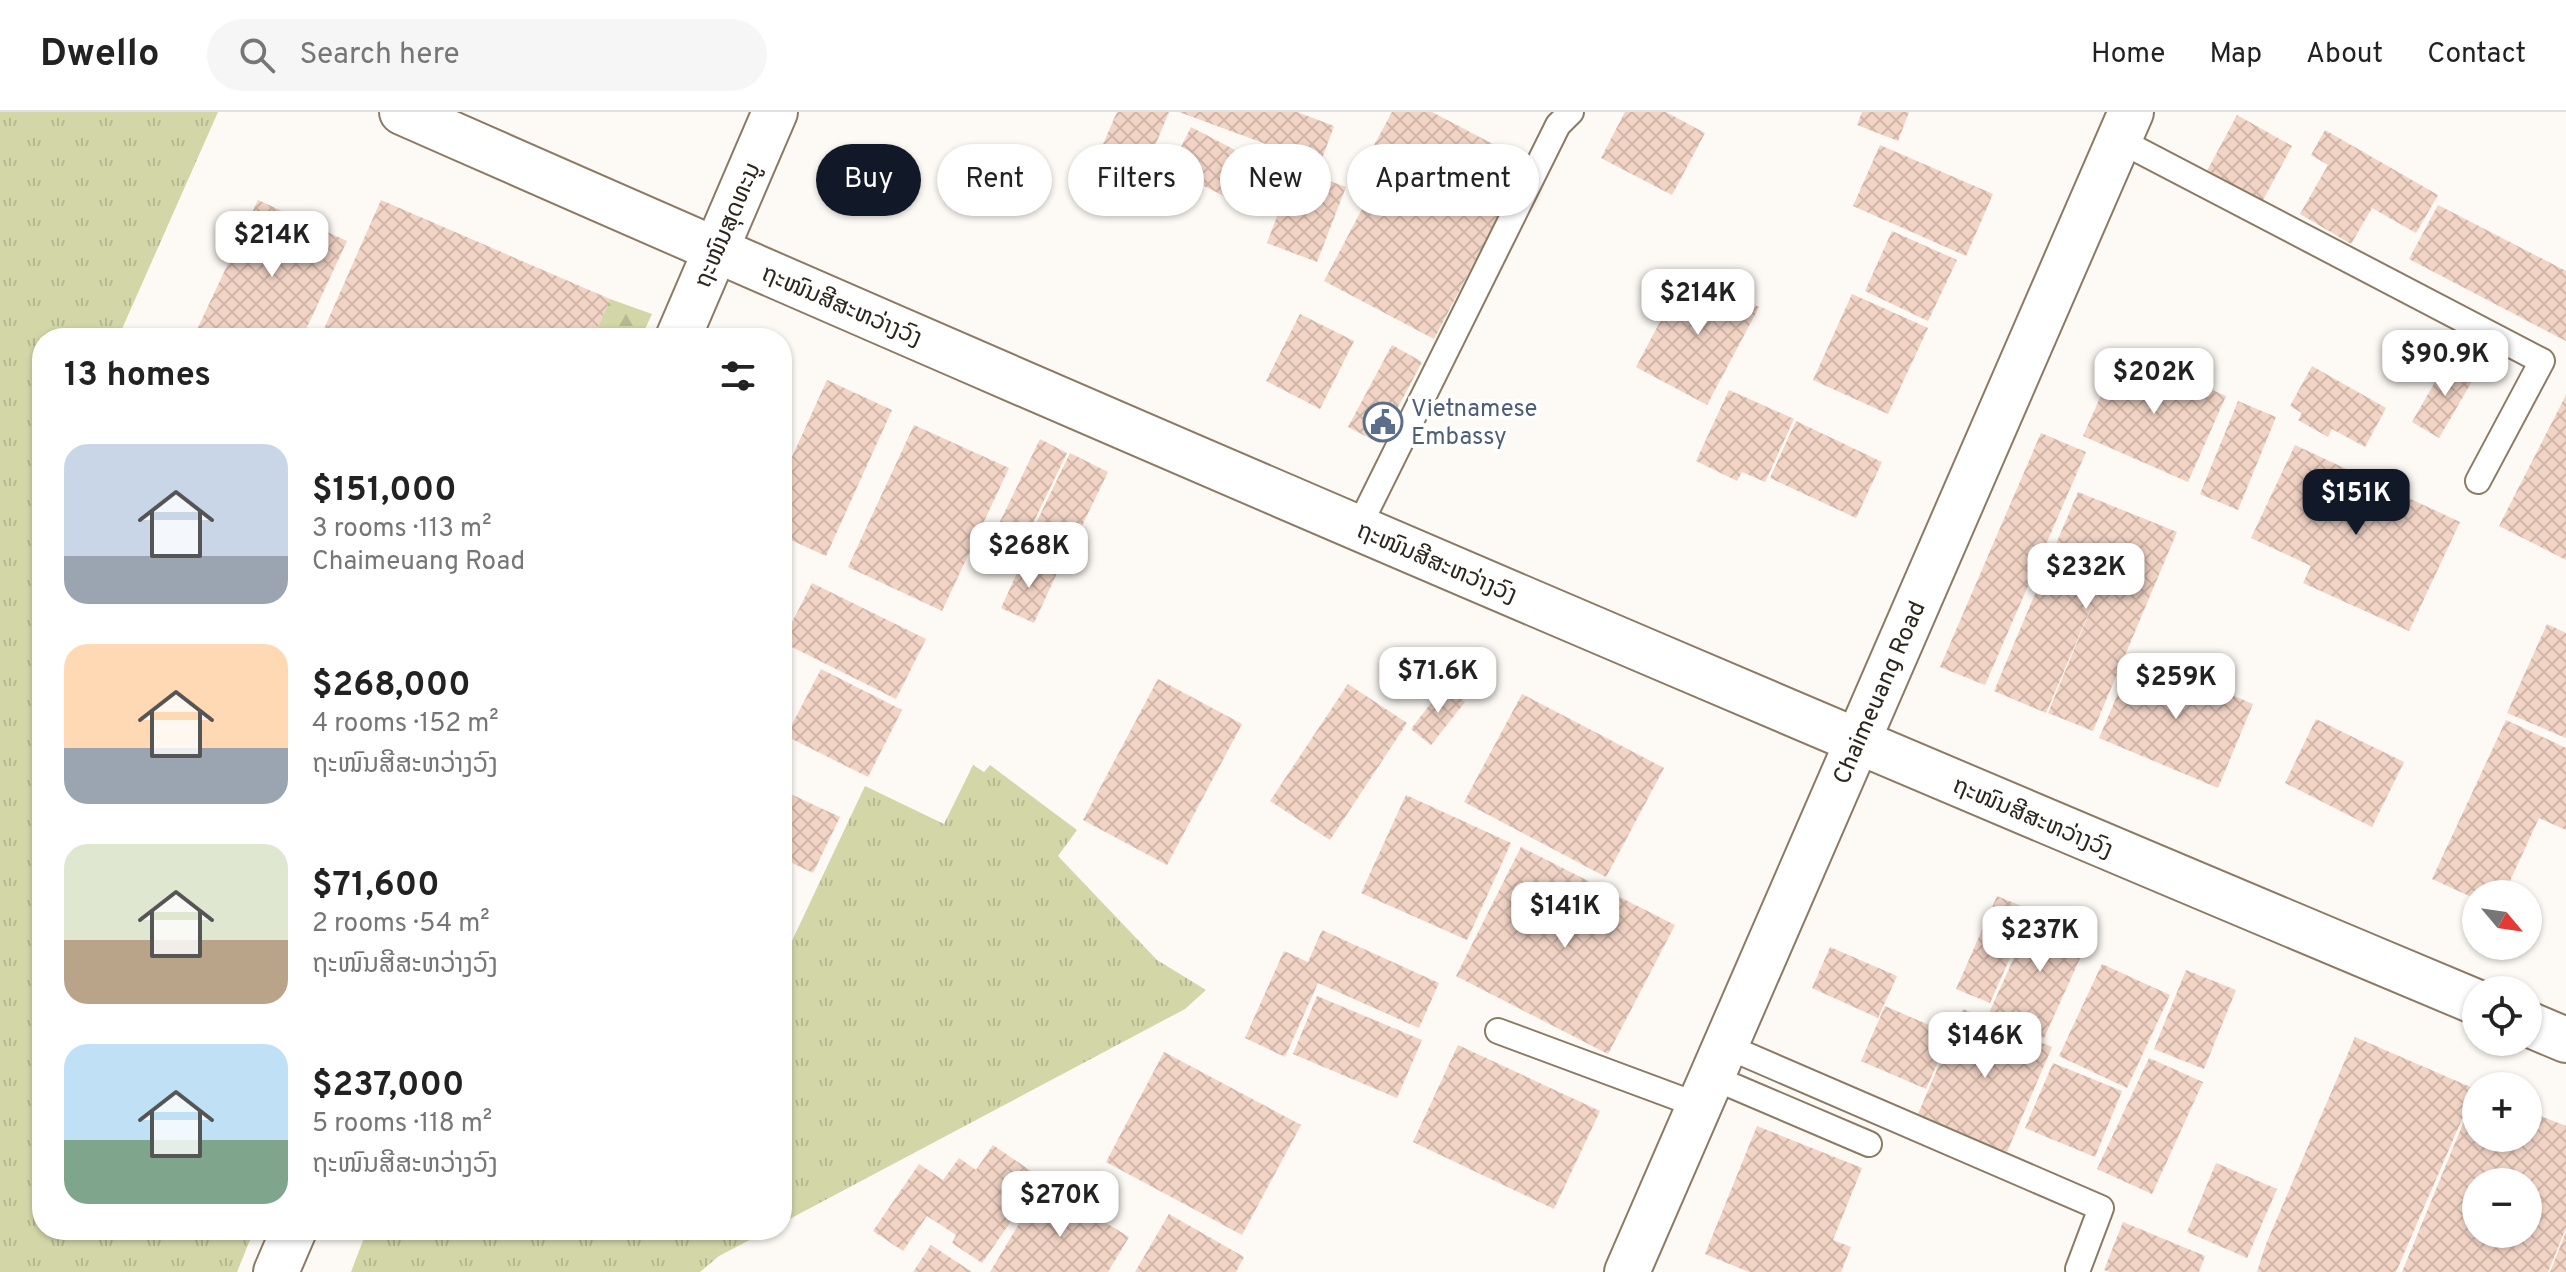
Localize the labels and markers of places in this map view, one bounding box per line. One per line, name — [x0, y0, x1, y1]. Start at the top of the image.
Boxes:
pin: $214K — [216, 211, 328, 279]
pin: $214K — [1642, 269, 1754, 337]
pin: $90.9K — [2380, 330, 2510, 398]
pin: $202K — [2098, 348, 2210, 416]
place label: Vietnamese Embassy — [1411, 395, 1537, 453]
public building icon: Vietnamese Embassy — [1362, 401, 1404, 443]
pin: $151K — [2300, 469, 2412, 537]
pin: $268K — [973, 522, 1085, 590]
pin: $232K — [2030, 543, 2142, 611]
pin: $71.6K — [1373, 647, 1503, 715]
pin: $259K — [2120, 653, 2232, 721]
pin: $141K — [1509, 882, 1621, 950]
pin: $237K — [1984, 906, 2096, 974]
pin: $146K — [1929, 1012, 2041, 1080]
pin: $270K — [1004, 1171, 1116, 1239]

